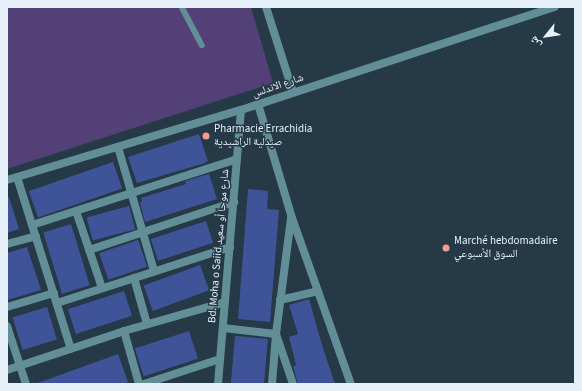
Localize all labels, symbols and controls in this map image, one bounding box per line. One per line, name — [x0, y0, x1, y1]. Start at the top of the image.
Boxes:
north arrow — [526, 16, 566, 56]
text: ش — [526, 33, 545, 51]
street label: شارع الاندلس — [251, 71, 305, 101]
place label: Pharmacie Errachidia صيدلية الراشيدية — [214, 123, 312, 149]
marker: Pharmacie Errachidia صيدلية الراشيدية — [201, 131, 211, 141]
street label: Bd. Moha o Saiid شارع موحا أو سعيد — [206, 168, 232, 324]
place label: Marché hebdomadaire السوق الأسبوعي — [454, 235, 558, 261]
marker: Marché hebdomadaire السوق الأسبوعي — [441, 243, 451, 253]

